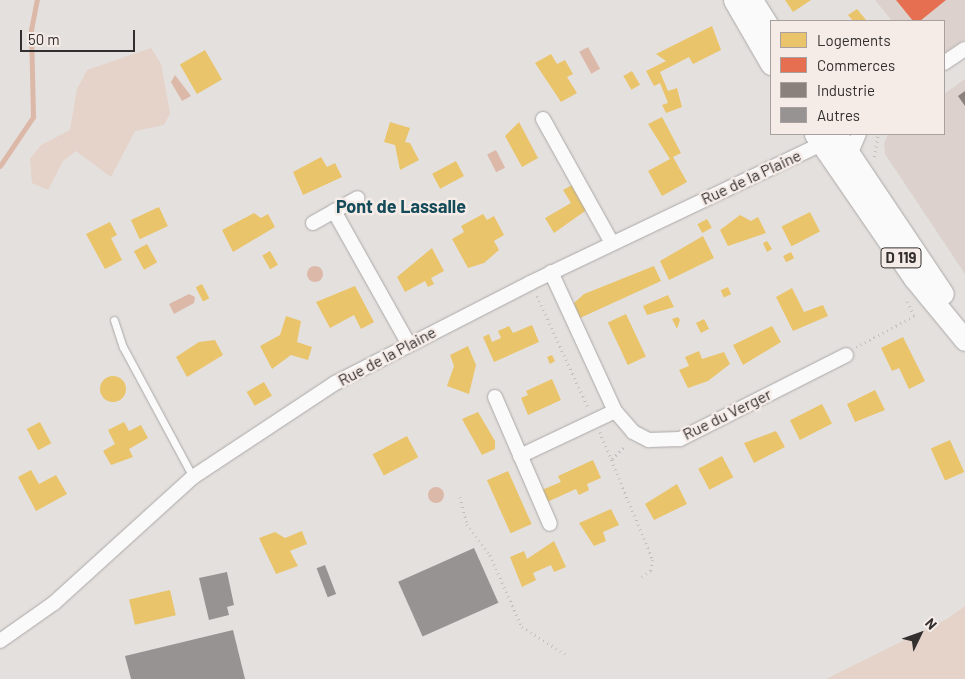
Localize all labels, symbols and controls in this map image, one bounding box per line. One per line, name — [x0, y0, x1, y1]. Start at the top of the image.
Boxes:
scale bar — [22, 20, 138, 52]
legend — [770, 20, 945, 135]
text: 50 m — [28, 30, 60, 48]
text: Logements — [817, 31, 891, 49]
text: Commerces — [817, 56, 895, 74]
text: Industrie — [817, 81, 875, 99]
text: Autres — [817, 106, 860, 124]
street label: Rue de la Plaine — [698, 145, 804, 209]
district label: Pont de Lassalle — [336, 195, 466, 217]
road number: D 119 — [880, 246, 922, 270]
street label: Rue de la Plaine — [335, 322, 439, 390]
street label: Rue du Verger — [680, 384, 774, 444]
north arrow — [895, 609, 945, 659]
text: N — [922, 614, 941, 633]

